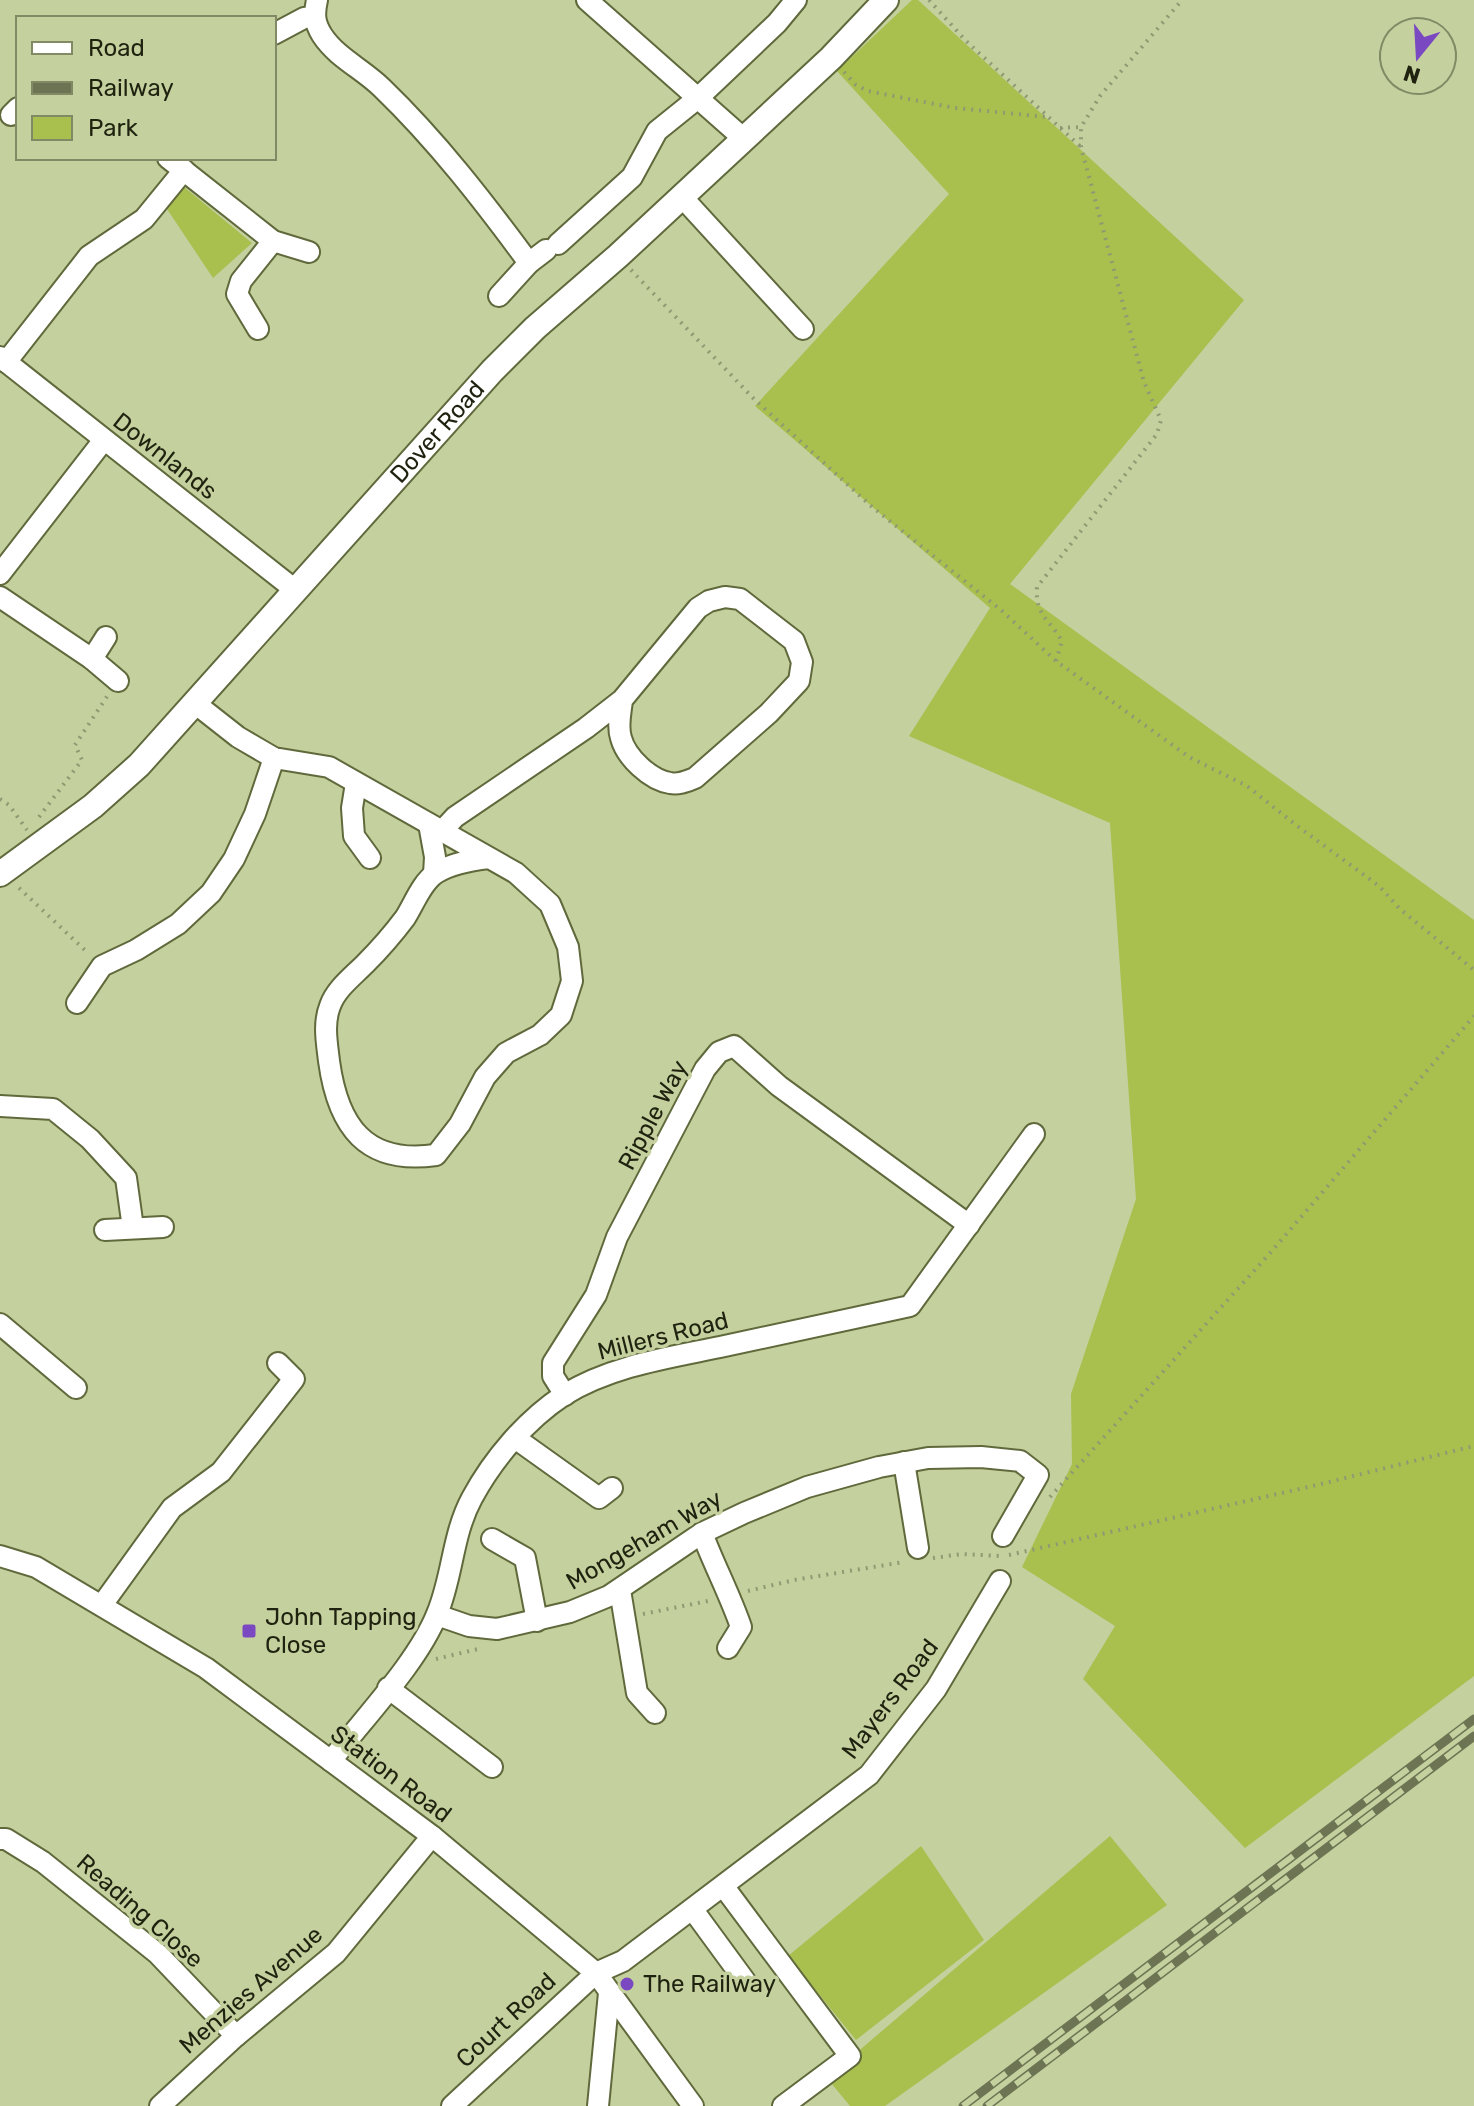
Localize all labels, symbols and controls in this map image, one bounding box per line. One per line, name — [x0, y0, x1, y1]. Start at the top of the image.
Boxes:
legend — [16, 16, 276, 160]
north arrow — [1378, 16, 1458, 96]
text: Road — [88, 34, 145, 62]
text: N — [1400, 59, 1424, 90]
text: Railway — [88, 74, 174, 102]
text: Park — [88, 114, 139, 142]
street label: Dover Road — [384, 375, 490, 489]
street label: Downlands — [108, 407, 222, 505]
street label: Ripple Way — [613, 1056, 693, 1174]
street label: Millers Road — [595, 1306, 731, 1366]
street label: Mongeham Way — [561, 1484, 727, 1596]
place label: John Tapping Close — [265, 1603, 417, 1659]
marker: John Tapping Close — [240, 1622, 258, 1640]
street label: Mayers Road — [836, 1634, 944, 1764]
street label: Station Road — [325, 1720, 457, 1828]
street label: Reading Close — [71, 1848, 209, 1974]
street label: Menzies Avenue — [174, 1920, 328, 2060]
street label: Court Road — [451, 1967, 561, 2073]
place label: The Railway — [643, 1970, 776, 1998]
marker: The Railway — [618, 1975, 636, 1993]

